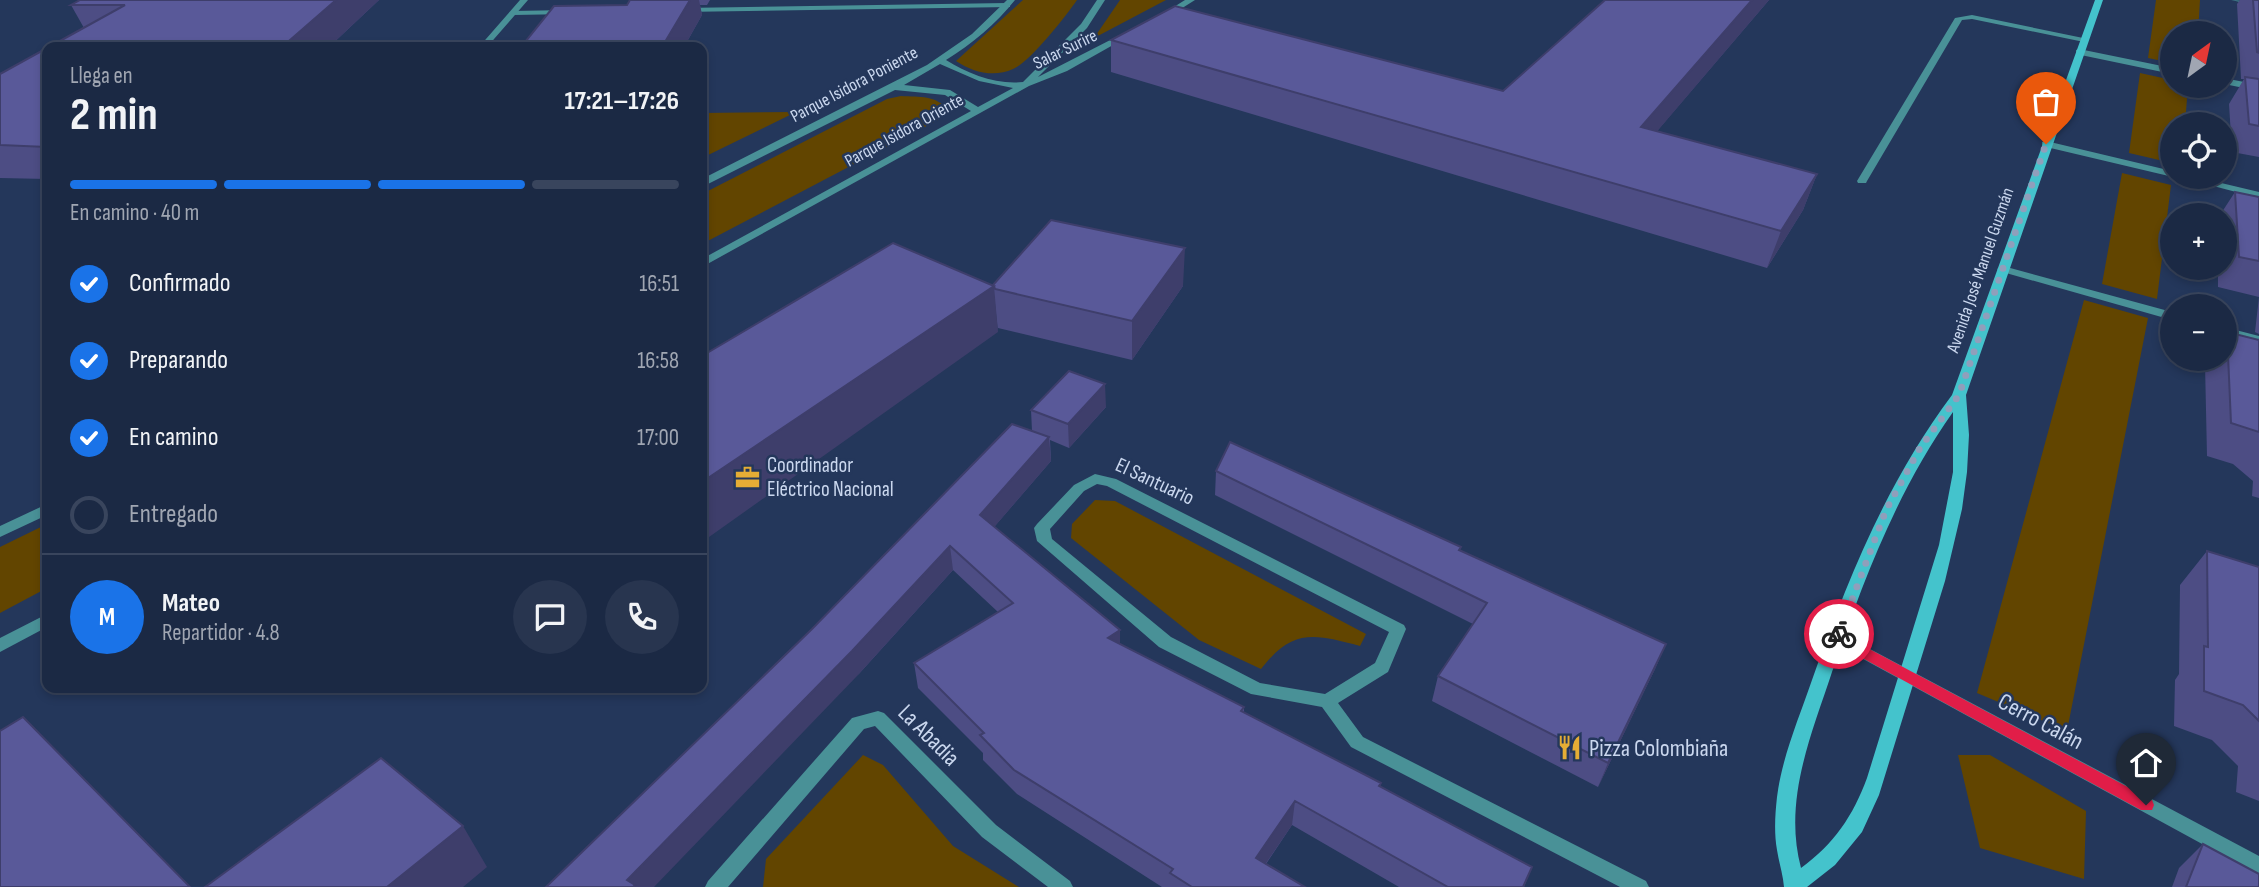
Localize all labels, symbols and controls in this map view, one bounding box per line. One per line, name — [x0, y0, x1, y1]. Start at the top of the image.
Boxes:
north arrow — [2160, 21, 2236, 98]
map controls — [2160, 21, 2237, 371]
street label: Salar Surire — [1030, 25, 1101, 74]
street label: Parque Isidora Poniente — [787, 42, 921, 127]
text: Llega en — [70, 62, 133, 90]
pin — [2016, 72, 2076, 144]
icon: bag — [2027, 83, 2065, 121]
text: 17:21–17:26 — [565, 86, 679, 117]
text: 2 min — [70, 88, 158, 143]
street label: Parque Isidora Oriente — [841, 89, 967, 172]
button: locate — [2160, 112, 2237, 189]
street label: Avenida José Manuel Guzmán — [1942, 185, 2019, 356]
text: En camino · 40 m — [70, 199, 199, 227]
button: + — [2160, 203, 2237, 280]
icon: check — [70, 265, 108, 303]
text: Confirmado — [129, 268, 230, 299]
text: 16:51 — [639, 270, 679, 298]
button: − — [2160, 294, 2237, 371]
icon: check — [70, 342, 108, 380]
text: Preparando — [129, 345, 228, 376]
text: 16:58 — [637, 347, 679, 375]
icon: check — [70, 419, 108, 457]
text: En camino — [129, 422, 219, 453]
text: 17:00 — [637, 424, 679, 452]
street label: El Santuario — [1111, 452, 1198, 511]
place label: Coordinador Eléctrico Nacional — [767, 453, 894, 502]
office icon: Coordinador Eléctrico Nacional — [733, 463, 761, 491]
text: Entregado — [129, 499, 218, 530]
button: chat — [513, 580, 587, 654]
button: phone — [605, 580, 679, 654]
text: Mateo — [162, 588, 220, 619]
courier — [1804, 599, 1874, 669]
text: M — [99, 602, 115, 633]
icon: bike — [1820, 615, 1858, 653]
text: Repartidor · 4.8 — [162, 619, 280, 647]
street label: Cerro Calán — [1993, 687, 2088, 756]
street label: La Abadia — [892, 698, 966, 772]
pin — [2116, 733, 2176, 805]
restaurant icon: Pizza Colombiaña — [1555, 734, 1583, 762]
place label: Pizza Colombiaña — [1589, 734, 1728, 763]
icon: home — [2127, 744, 2165, 782]

